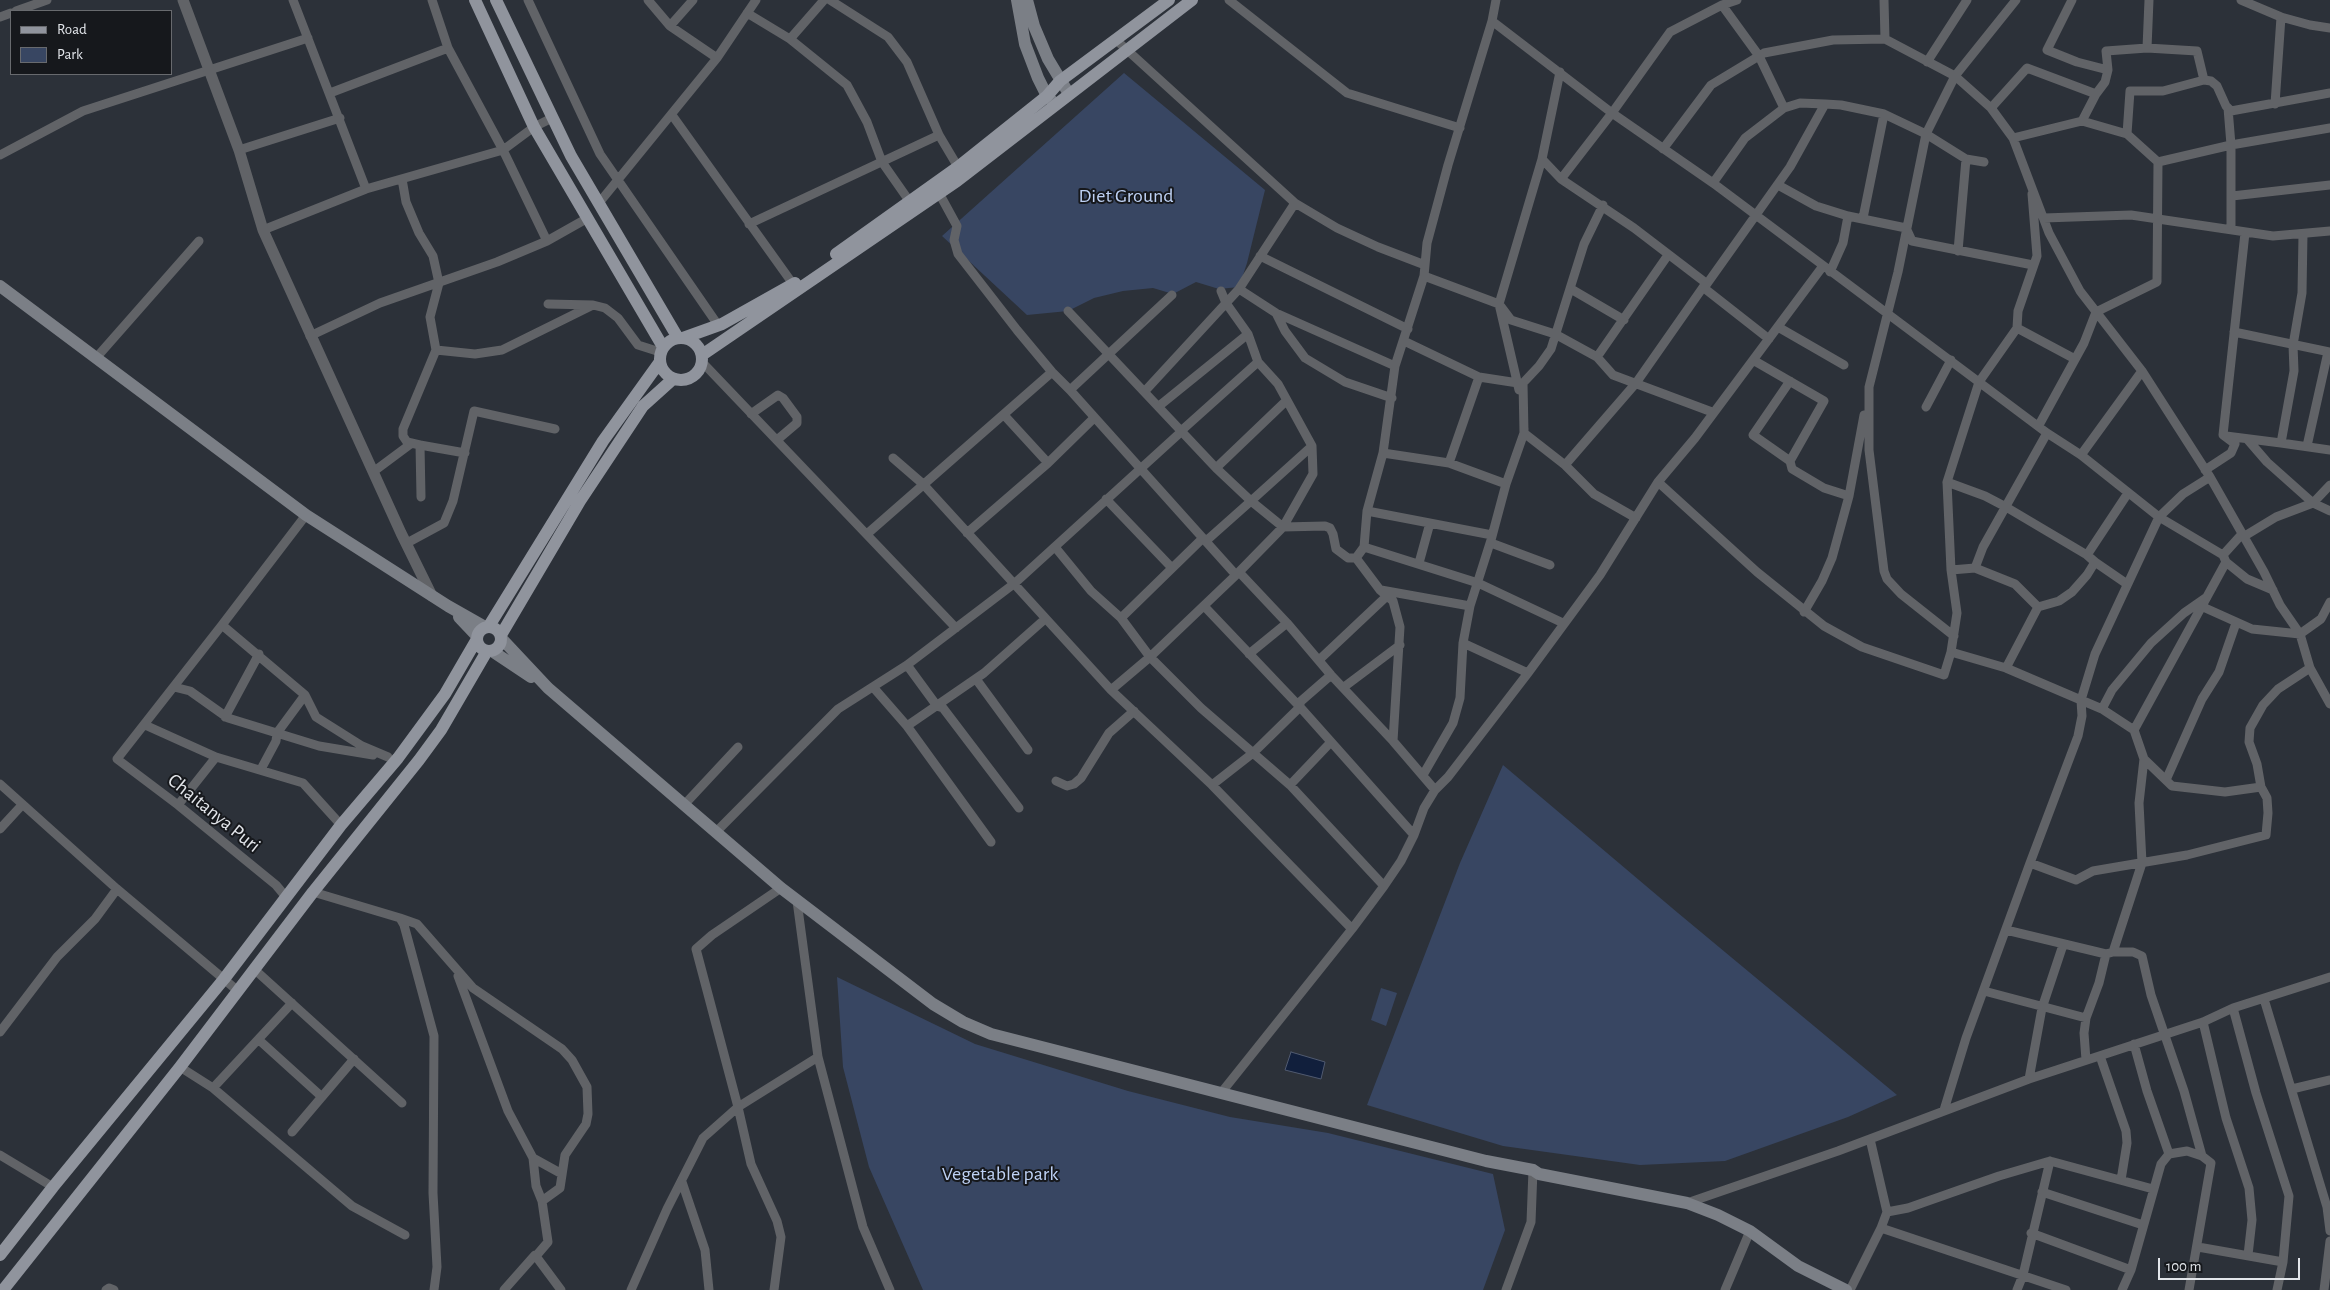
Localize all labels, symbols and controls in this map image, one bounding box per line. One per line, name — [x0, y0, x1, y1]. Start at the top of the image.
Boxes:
legend — [10, 10, 172, 75]
text: Road — [57, 22, 87, 37]
text: Park — [57, 47, 83, 62]
park label: Diet Ground — [1078, 184, 1174, 208]
street label: Chaitanya Puri — [163, 768, 265, 858]
park label: Vegetable park — [942, 1162, 1058, 1186]
scale bar — [2160, 1248, 2302, 1280]
text: 100 m — [2166, 1259, 2201, 1274]

